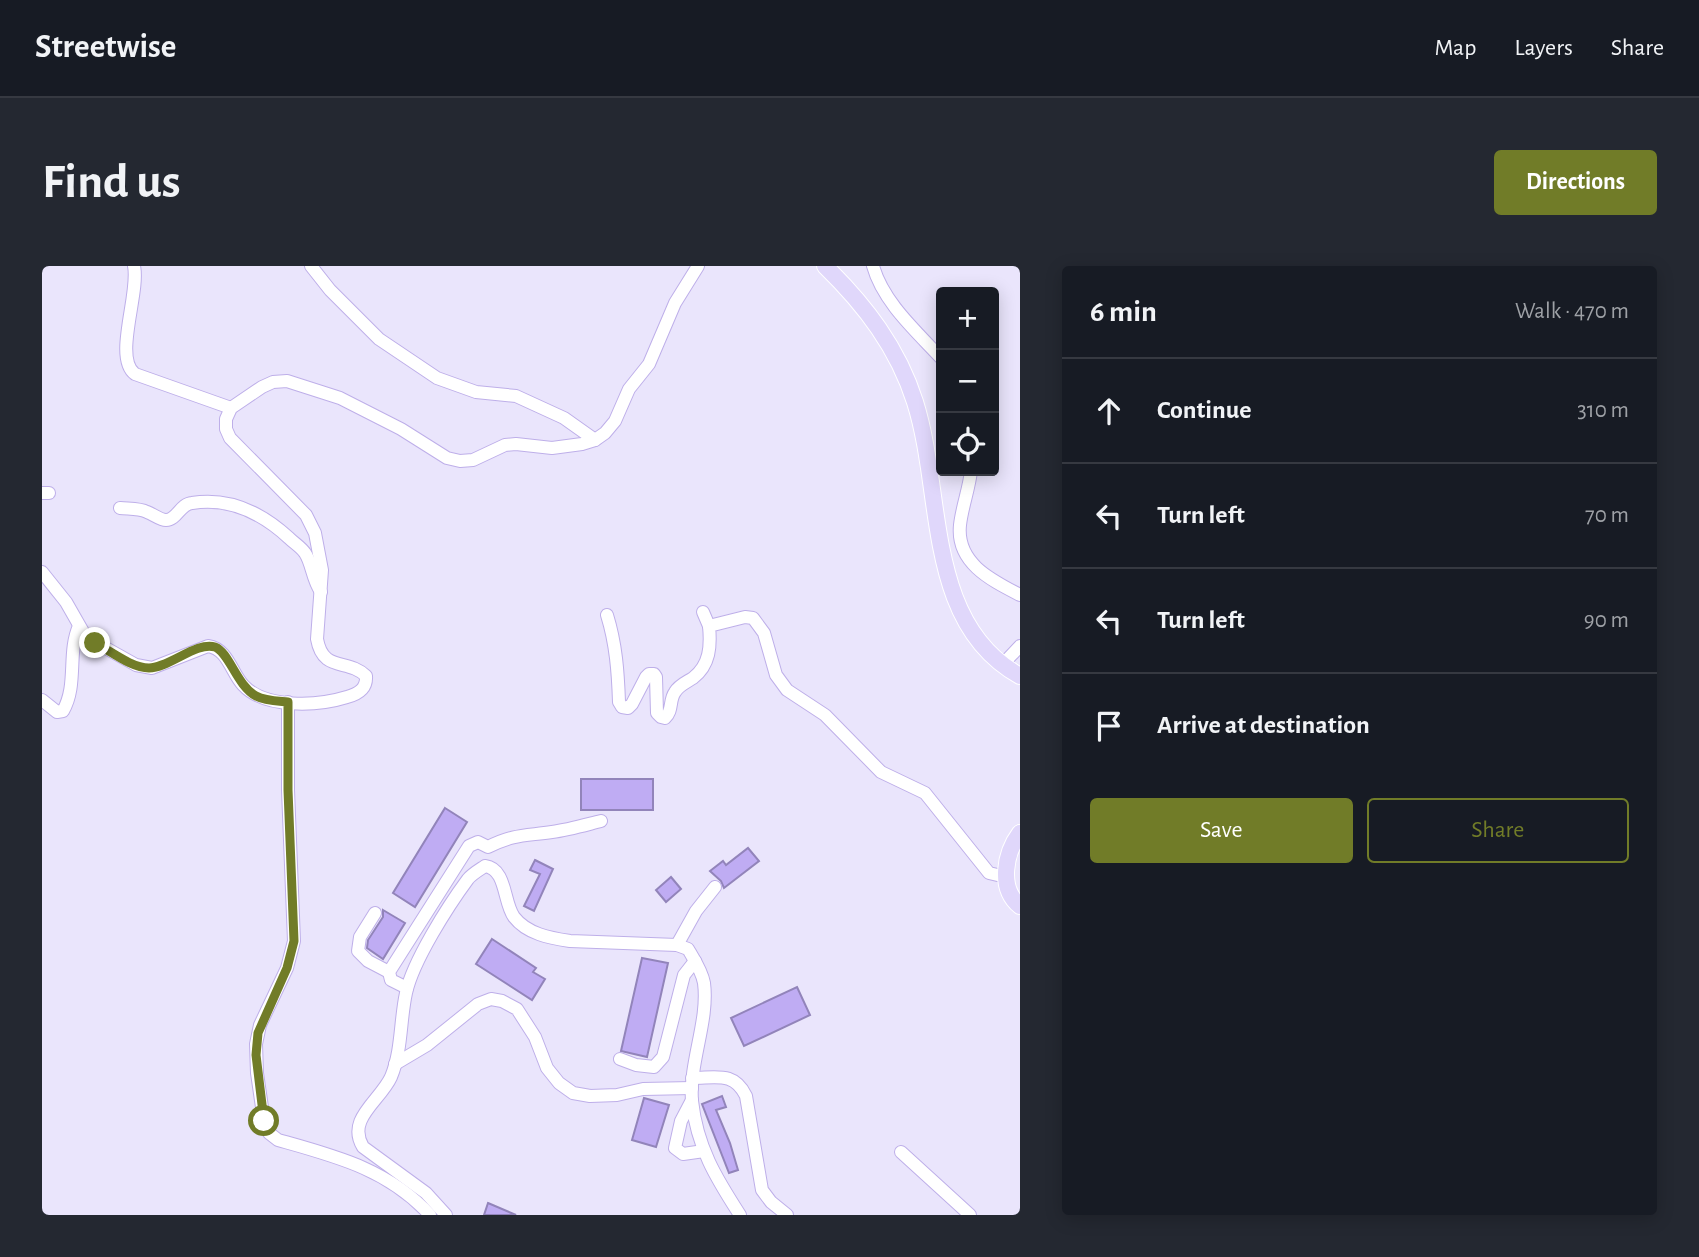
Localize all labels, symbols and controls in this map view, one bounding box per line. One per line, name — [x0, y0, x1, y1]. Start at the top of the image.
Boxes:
text: Streetwise — [35, 31, 176, 64]
text: Map — [1434, 36, 1476, 60]
text: Layers — [1514, 36, 1573, 60]
text: Share — [1611, 36, 1664, 60]
button: Directions — [1494, 150, 1657, 215]
text: Find us — [42, 158, 181, 207]
map controls — [936, 287, 999, 476]
button: + — [936, 287, 999, 350]
text: 6 min — [1090, 297, 1157, 327]
text: Walk · 470 m — [1515, 300, 1629, 323]
button: − — [936, 350, 999, 413]
icon: ahead — [1090, 392, 1128, 430]
text: Continue — [1157, 397, 1252, 423]
text: 310 m — [1577, 399, 1629, 422]
button: locate — [936, 413, 999, 476]
icon: left — [1090, 497, 1128, 535]
text: Turn left — [1157, 502, 1245, 528]
text: 70 m — [1585, 504, 1629, 527]
icon: left — [1090, 602, 1128, 640]
text: Turn left — [1157, 607, 1245, 633]
text: 90 m — [1584, 609, 1629, 632]
route end — [79, 627, 110, 658]
icon: arrive — [1090, 707, 1128, 745]
text: Arrive at destination — [1157, 712, 1370, 738]
button: Save — [1090, 798, 1353, 863]
button: Share — [1367, 798, 1629, 863]
route start — [248, 1105, 279, 1136]

